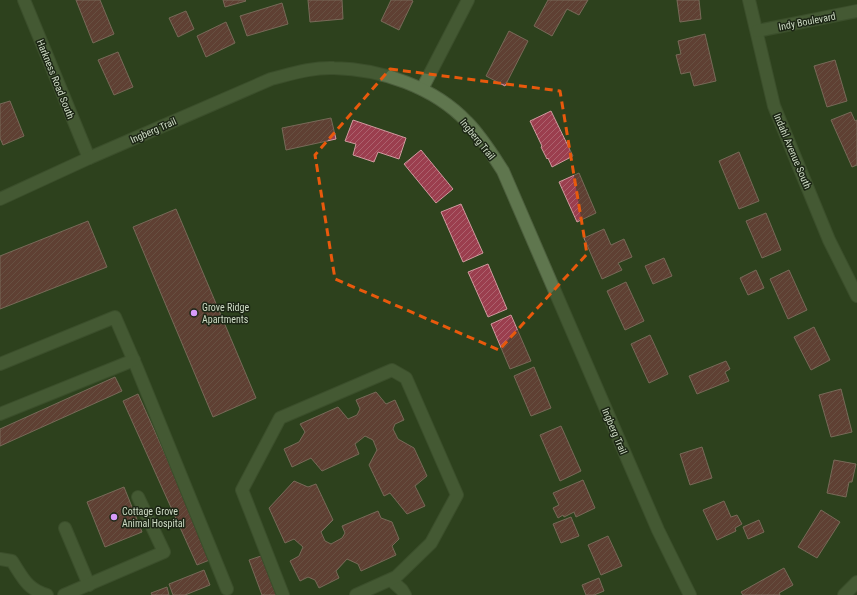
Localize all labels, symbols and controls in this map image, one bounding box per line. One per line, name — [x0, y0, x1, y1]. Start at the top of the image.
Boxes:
street label: Indy Boulevard — [778, 11, 837, 32]
street label: Harkness Road South — [35, 38, 77, 121]
street label: Indahl Avenue South — [772, 112, 813, 191]
street label: Ingberg Trail — [129, 115, 178, 145]
street label: Ingberg Trail — [458, 117, 497, 162]
place label: Grove Ridge Apartments — [202, 302, 249, 325]
marker: Grove Ridge Apartments — [189, 308, 199, 318]
street label: Ingberg Trail — [600, 407, 629, 456]
place label: Cottage Grove Animal Hospital — [122, 506, 185, 529]
marker: Cottage Grove Animal Hospital — [109, 512, 119, 522]

